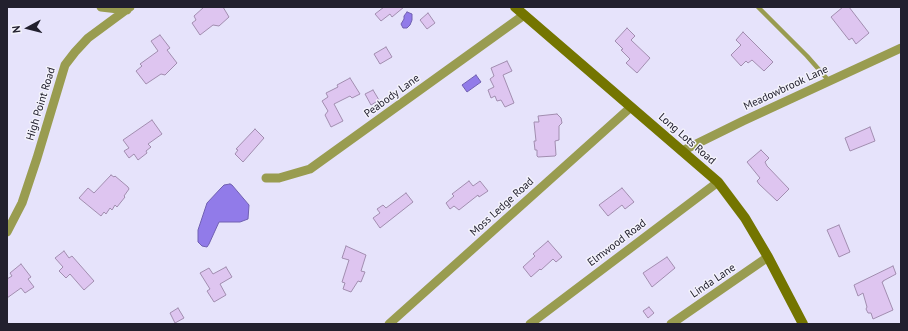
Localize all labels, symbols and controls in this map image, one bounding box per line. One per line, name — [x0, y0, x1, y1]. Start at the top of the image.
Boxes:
north arrow — [8, 8, 48, 48]
text: N — [9, 25, 23, 34]
street label: Meadowbrook Lane — [742, 63, 830, 113]
street label: High Point Road — [24, 66, 58, 142]
street label: Peabody Lane — [362, 72, 422, 120]
street label: Long Lots Road — [656, 111, 718, 167]
street label: Moss Ledge Road — [467, 175, 537, 239]
street label: Elmwood Road — [585, 217, 649, 269]
street label: Linda Lane — [688, 261, 738, 301]

